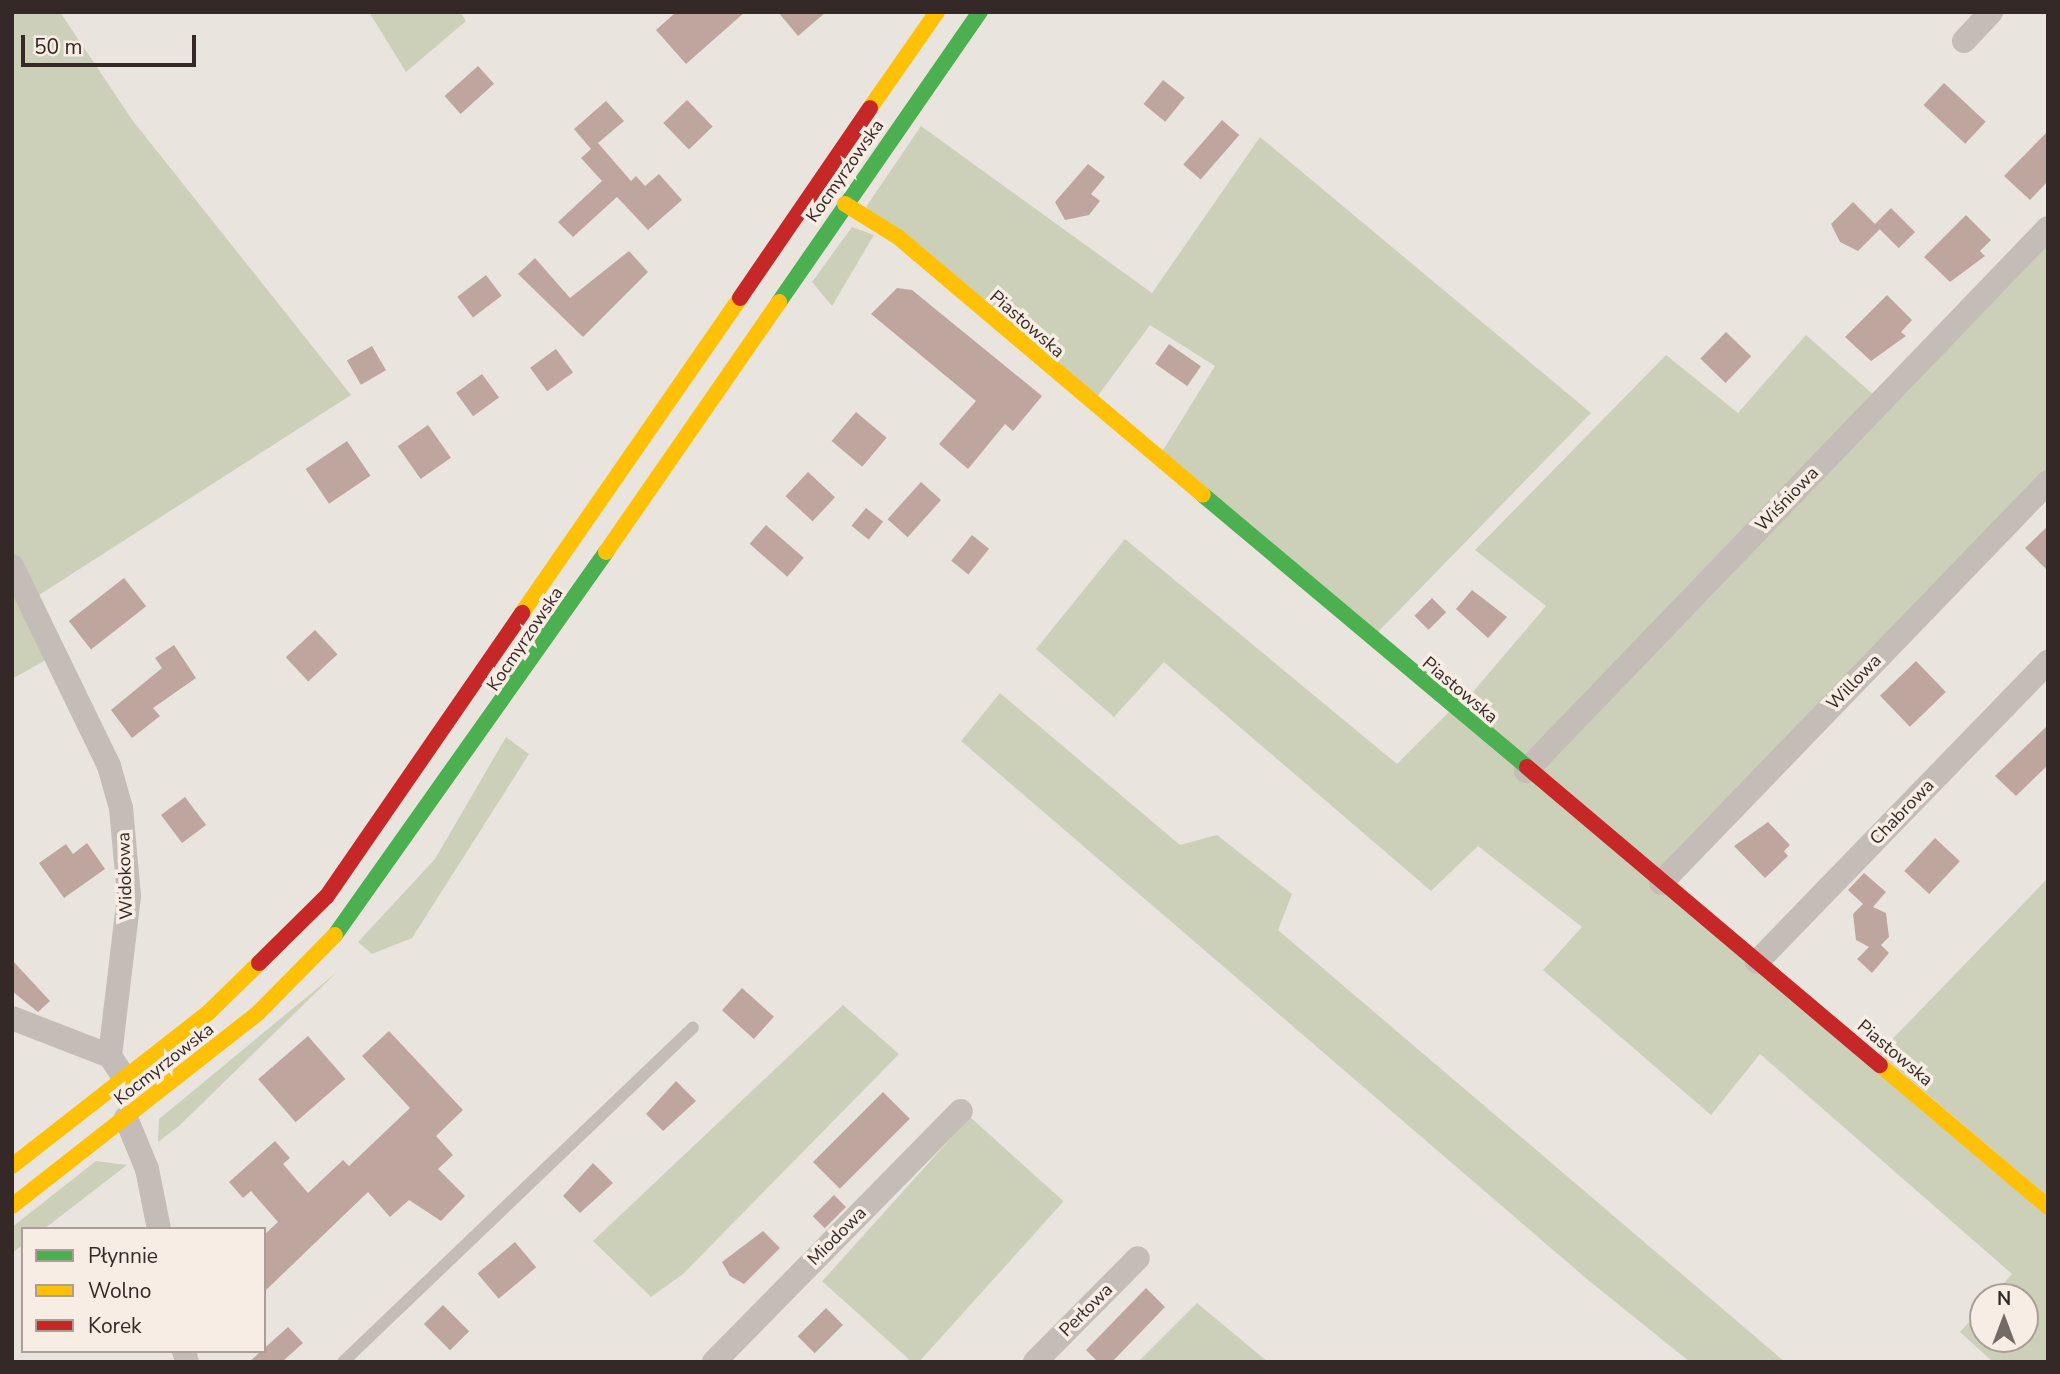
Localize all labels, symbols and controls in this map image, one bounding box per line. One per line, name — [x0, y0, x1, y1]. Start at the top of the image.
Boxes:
scale bar — [24, 21, 200, 65]
text: 50 m — [34, 33, 83, 61]
street label: Kocmyrzowska — [802, 115, 888, 227]
street label: Piastowska — [985, 286, 1069, 362]
street label: Wiśniowa — [1751, 462, 1823, 536]
street label: Kocmyrzowska — [482, 583, 568, 695]
street label: Willowa — [1822, 650, 1886, 714]
street label: Piastowska — [1418, 652, 1502, 728]
street label: Chabrowa — [1865, 775, 1939, 849]
street label: Widokowa — [113, 832, 137, 920]
street label: Piastowska — [1853, 1015, 1937, 1091]
street label: Kocmyrzowska — [110, 1018, 218, 1110]
street label: Miodowa — [803, 1202, 871, 1270]
legend — [21, 1227, 266, 1353]
text: Płynnie — [88, 1242, 158, 1270]
text: Wolno — [88, 1277, 151, 1305]
street label: Perłowa — [1055, 1279, 1117, 1341]
north arrow — [1969, 1283, 2039, 1353]
text: N — [1997, 1286, 2011, 1312]
text: Korek — [88, 1312, 142, 1340]

